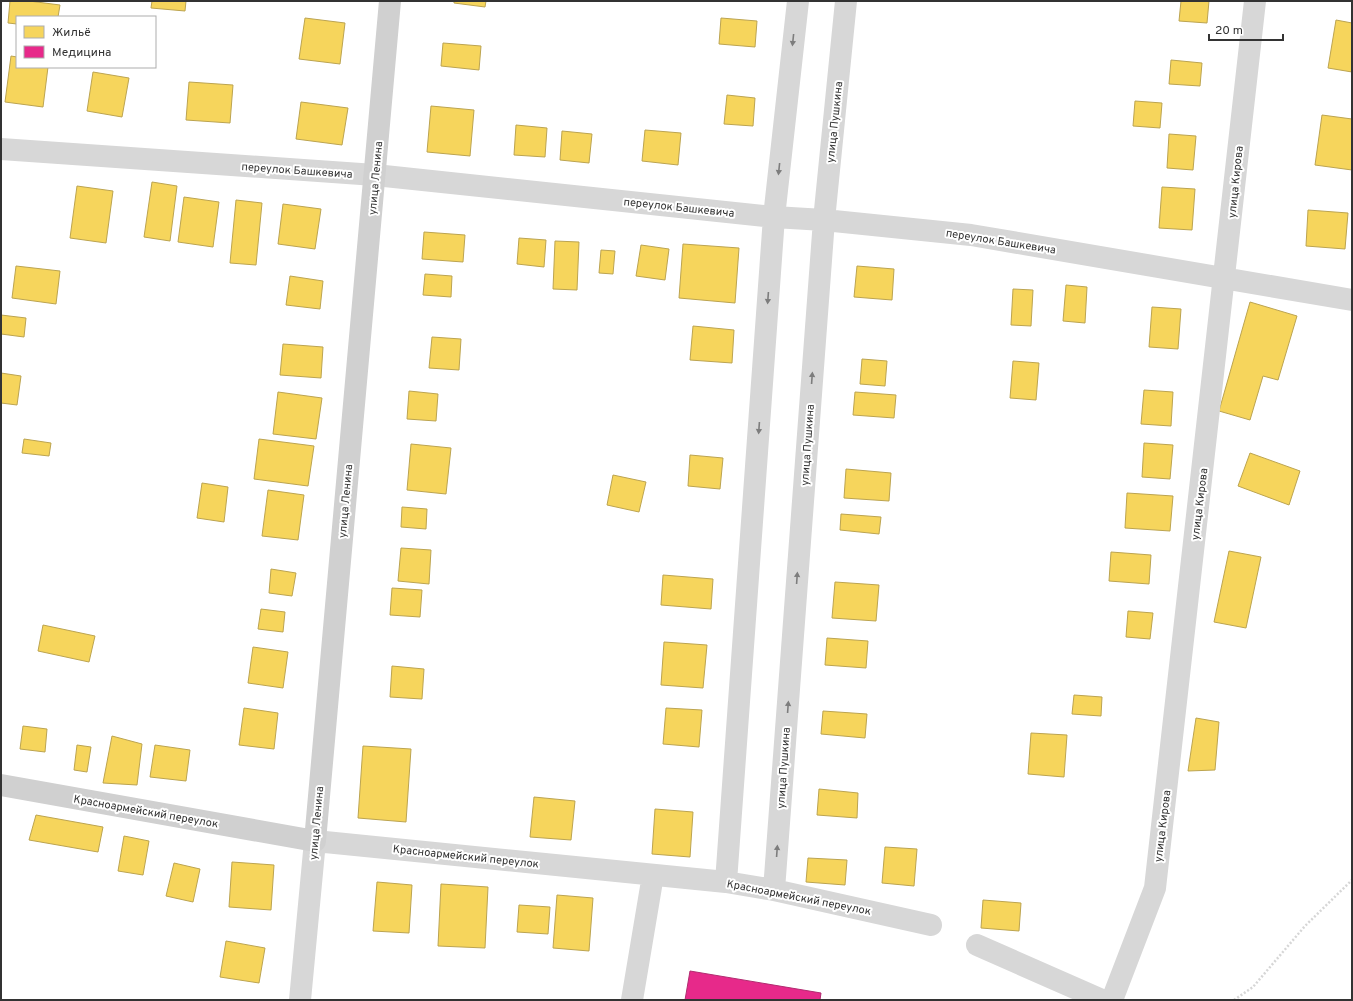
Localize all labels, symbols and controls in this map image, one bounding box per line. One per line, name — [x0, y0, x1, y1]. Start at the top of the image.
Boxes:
legend — [16, 16, 156, 68]
scale bar — [1209, 16, 1283, 42]
text: 20 m — [1215, 23, 1243, 39]
text: Жильё — [52, 25, 91, 41]
one-way arrow — [790, 34, 797, 46]
text: Медицина — [52, 45, 111, 61]
street label: улица Пушкина — [824, 80, 846, 164]
street label: улица Ленина — [366, 140, 386, 216]
street label: улица Кирова — [1225, 145, 1247, 219]
street label: переулок Башкевича — [241, 160, 353, 182]
one-way arrow — [776, 163, 782, 175]
street label: переулок Башкевича — [623, 195, 735, 221]
street label: переулок Башкевича — [945, 226, 1057, 258]
one-way arrow — [764, 292, 771, 305]
one-way arrow — [809, 372, 816, 384]
street label: улица Пушкина — [798, 404, 818, 486]
one-way arrow — [755, 422, 762, 434]
street label: улица Ленина — [336, 463, 356, 539]
street label: улица Кирова — [1189, 467, 1211, 541]
one-way arrow — [794, 572, 801, 584]
one-way arrow — [784, 701, 791, 713]
street label: улица Пушкина — [774, 727, 794, 809]
street label: улица Ленина — [307, 785, 327, 861]
street label: улица Кирова — [1152, 789, 1174, 863]
street label: Красноармейский переулок — [72, 792, 219, 832]
street label: Красноармейский переулок — [392, 842, 540, 872]
one-way arrow — [774, 845, 781, 857]
street label: Красноармейский переулок — [725, 877, 872, 919]

